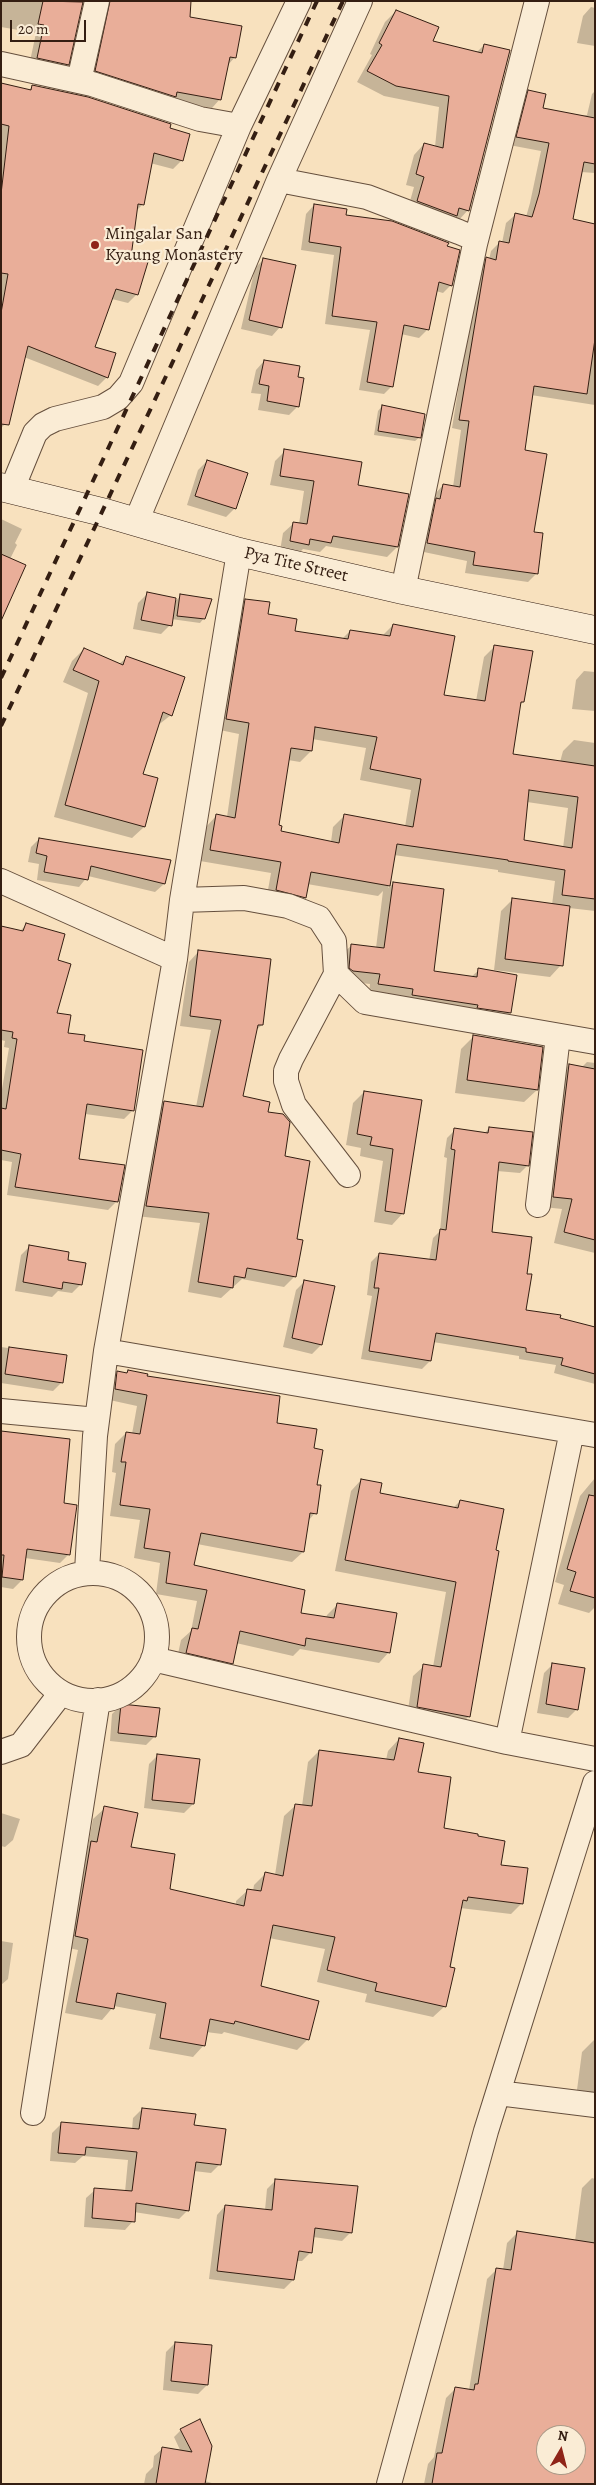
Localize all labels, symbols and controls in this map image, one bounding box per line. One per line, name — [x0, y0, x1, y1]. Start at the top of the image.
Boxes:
scale bar — [12, 10, 89, 42]
text: 20 m — [18, 19, 49, 39]
place label: Mingalar San Kyaung Monastery — [105, 224, 243, 266]
marker: Mingalar San Kyaung Monastery — [89, 239, 101, 251]
street label: Pya Tite Street — [242, 543, 350, 587]
north arrow — [536, 2425, 586, 2475]
text: N — [557, 2426, 569, 2446]

